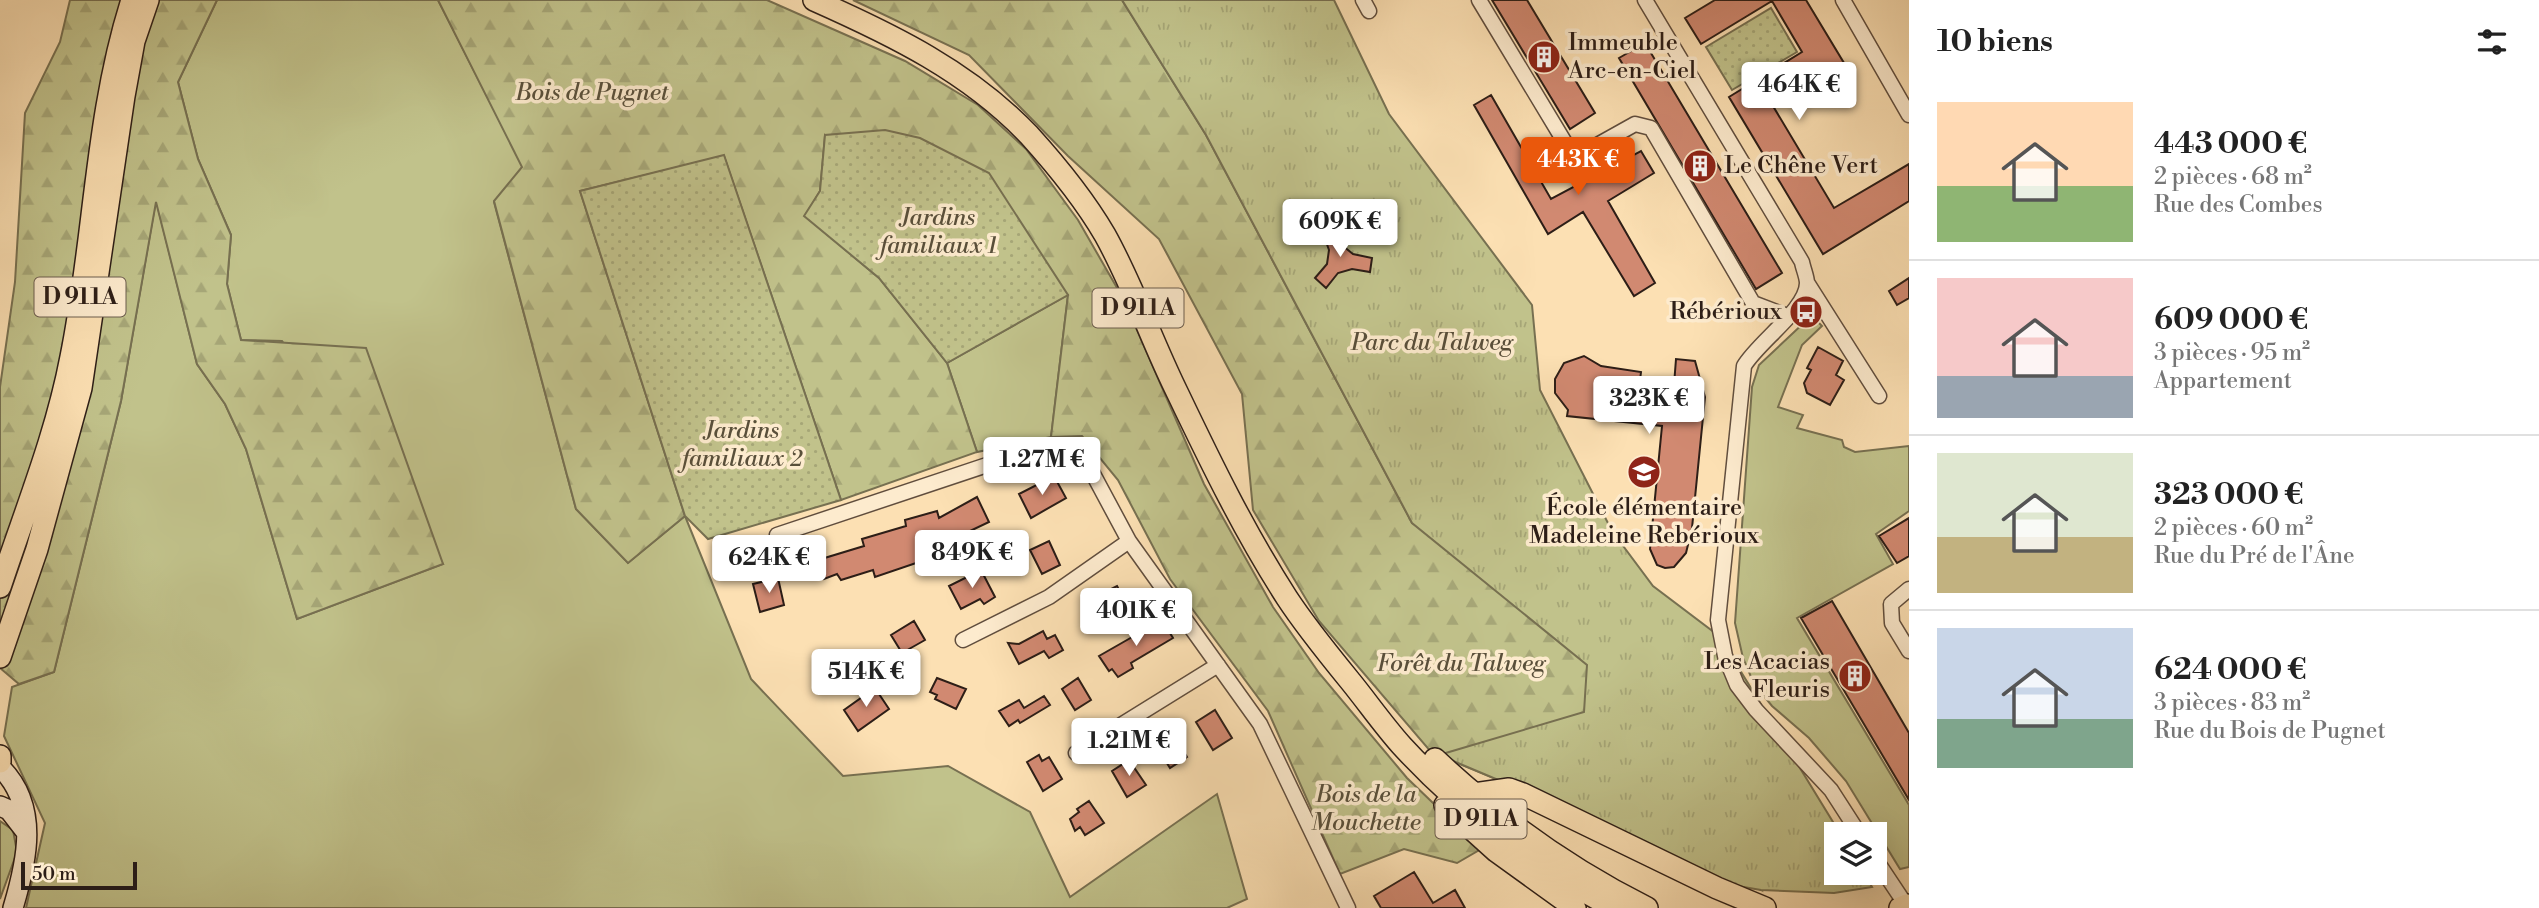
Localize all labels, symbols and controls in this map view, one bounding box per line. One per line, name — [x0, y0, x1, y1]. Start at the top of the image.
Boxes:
text: 10 biens — [1937, 23, 2053, 61]
icon: filters — [2473, 23, 2511, 61]
place label: Immeuble Arc-en-Ciel — [1567, 28, 1696, 86]
building icon: Immeuble Arc-en-Ciel — [1525, 38, 1563, 76]
pin: 464K € — [1742, 62, 1856, 122]
text: 464K € — [1757, 71, 1841, 99]
park label: Bois de Pugnet — [514, 78, 670, 108]
text: 443 000 € — [2154, 125, 2307, 163]
icon: home — [1993, 130, 2077, 214]
pin: 443K € — [1521, 138, 1635, 197]
text: 443K € — [1537, 146, 1619, 174]
building icon: Le Chêne Vert — [1681, 147, 1719, 185]
place label: Le Chêne Vert — [1724, 151, 1879, 181]
text: 2 pièces · 68 m² — [2154, 163, 2312, 191]
text: Rue des Combes — [2154, 191, 2323, 219]
pin: 609K € — [1283, 200, 1397, 259]
park label: Jardins familiaux 1 — [875, 203, 997, 261]
text: 609K € — [1298, 208, 1382, 236]
road number: D 911A — [34, 278, 126, 316]
road number: D 911A — [1092, 288, 1184, 328]
bus stop icon: Rébérioux — [1787, 293, 1825, 331]
place label: Rébérioux — [1670, 297, 1783, 327]
text: 609 000 € — [2154, 301, 2308, 339]
icon: home — [1993, 306, 2077, 390]
park label: Parc du Talweg — [1350, 328, 1514, 358]
text: 3 pièces · 95 m² — [2154, 339, 2310, 367]
text: Appartement — [2154, 367, 2292, 395]
pin: 323K € — [1592, 376, 1706, 436]
text: 323K € — [1609, 385, 1689, 413]
park label: Jardins familiaux 2 — [677, 416, 803, 474]
pin: 1.27M € — [977, 438, 1107, 497]
text: 1.27M € — [999, 446, 1085, 474]
school or university icon: École élémentaire Madeleine Rebérioux — [1625, 453, 1663, 491]
text: 323 000 € — [2154, 476, 2303, 514]
icon: home — [1993, 481, 2077, 565]
place label: École élémentaire Madeleine Rebérioux — [1529, 492, 1760, 551]
text: 2 pièces · 60 m² — [2154, 514, 2313, 542]
pin: 849K € — [915, 530, 1029, 590]
pin: 624K € — [712, 536, 826, 595]
text: 849K € — [931, 539, 1013, 567]
text: Rue du Pré de l'Âne — [2154, 542, 2355, 570]
text: 624K € — [728, 544, 810, 572]
pin: 401K € — [1079, 588, 1193, 648]
text: 401K € — [1096, 597, 1176, 625]
place label: Les Acacias Fleuris — [1704, 647, 1830, 705]
park label: Forêt du Talweg — [1376, 649, 1547, 679]
pin: 514K € — [809, 650, 923, 709]
text: 624 000 € — [2154, 651, 2307, 689]
icon: home — [1993, 656, 2077, 740]
building icon: Les Acacias Fleuris — [1836, 657, 1874, 695]
text: 514K € — [827, 658, 905, 686]
text: 3 pièces · 83 m² — [2154, 689, 2310, 717]
text: Rue du Bois de Pugnet — [2154, 717, 2386, 745]
pin: 1.21M € — [1064, 718, 1194, 778]
text: 1.21M € — [1087, 727, 1171, 755]
park label: Bois de la Mouchette — [1311, 780, 1421, 838]
road number: D 911A — [1436, 800, 1526, 838]
map controls — [1824, 822, 1887, 885]
button: layers — [1824, 822, 1887, 885]
scale bar — [21, 859, 136, 891]
text: 50 m — [32, 862, 76, 886]

